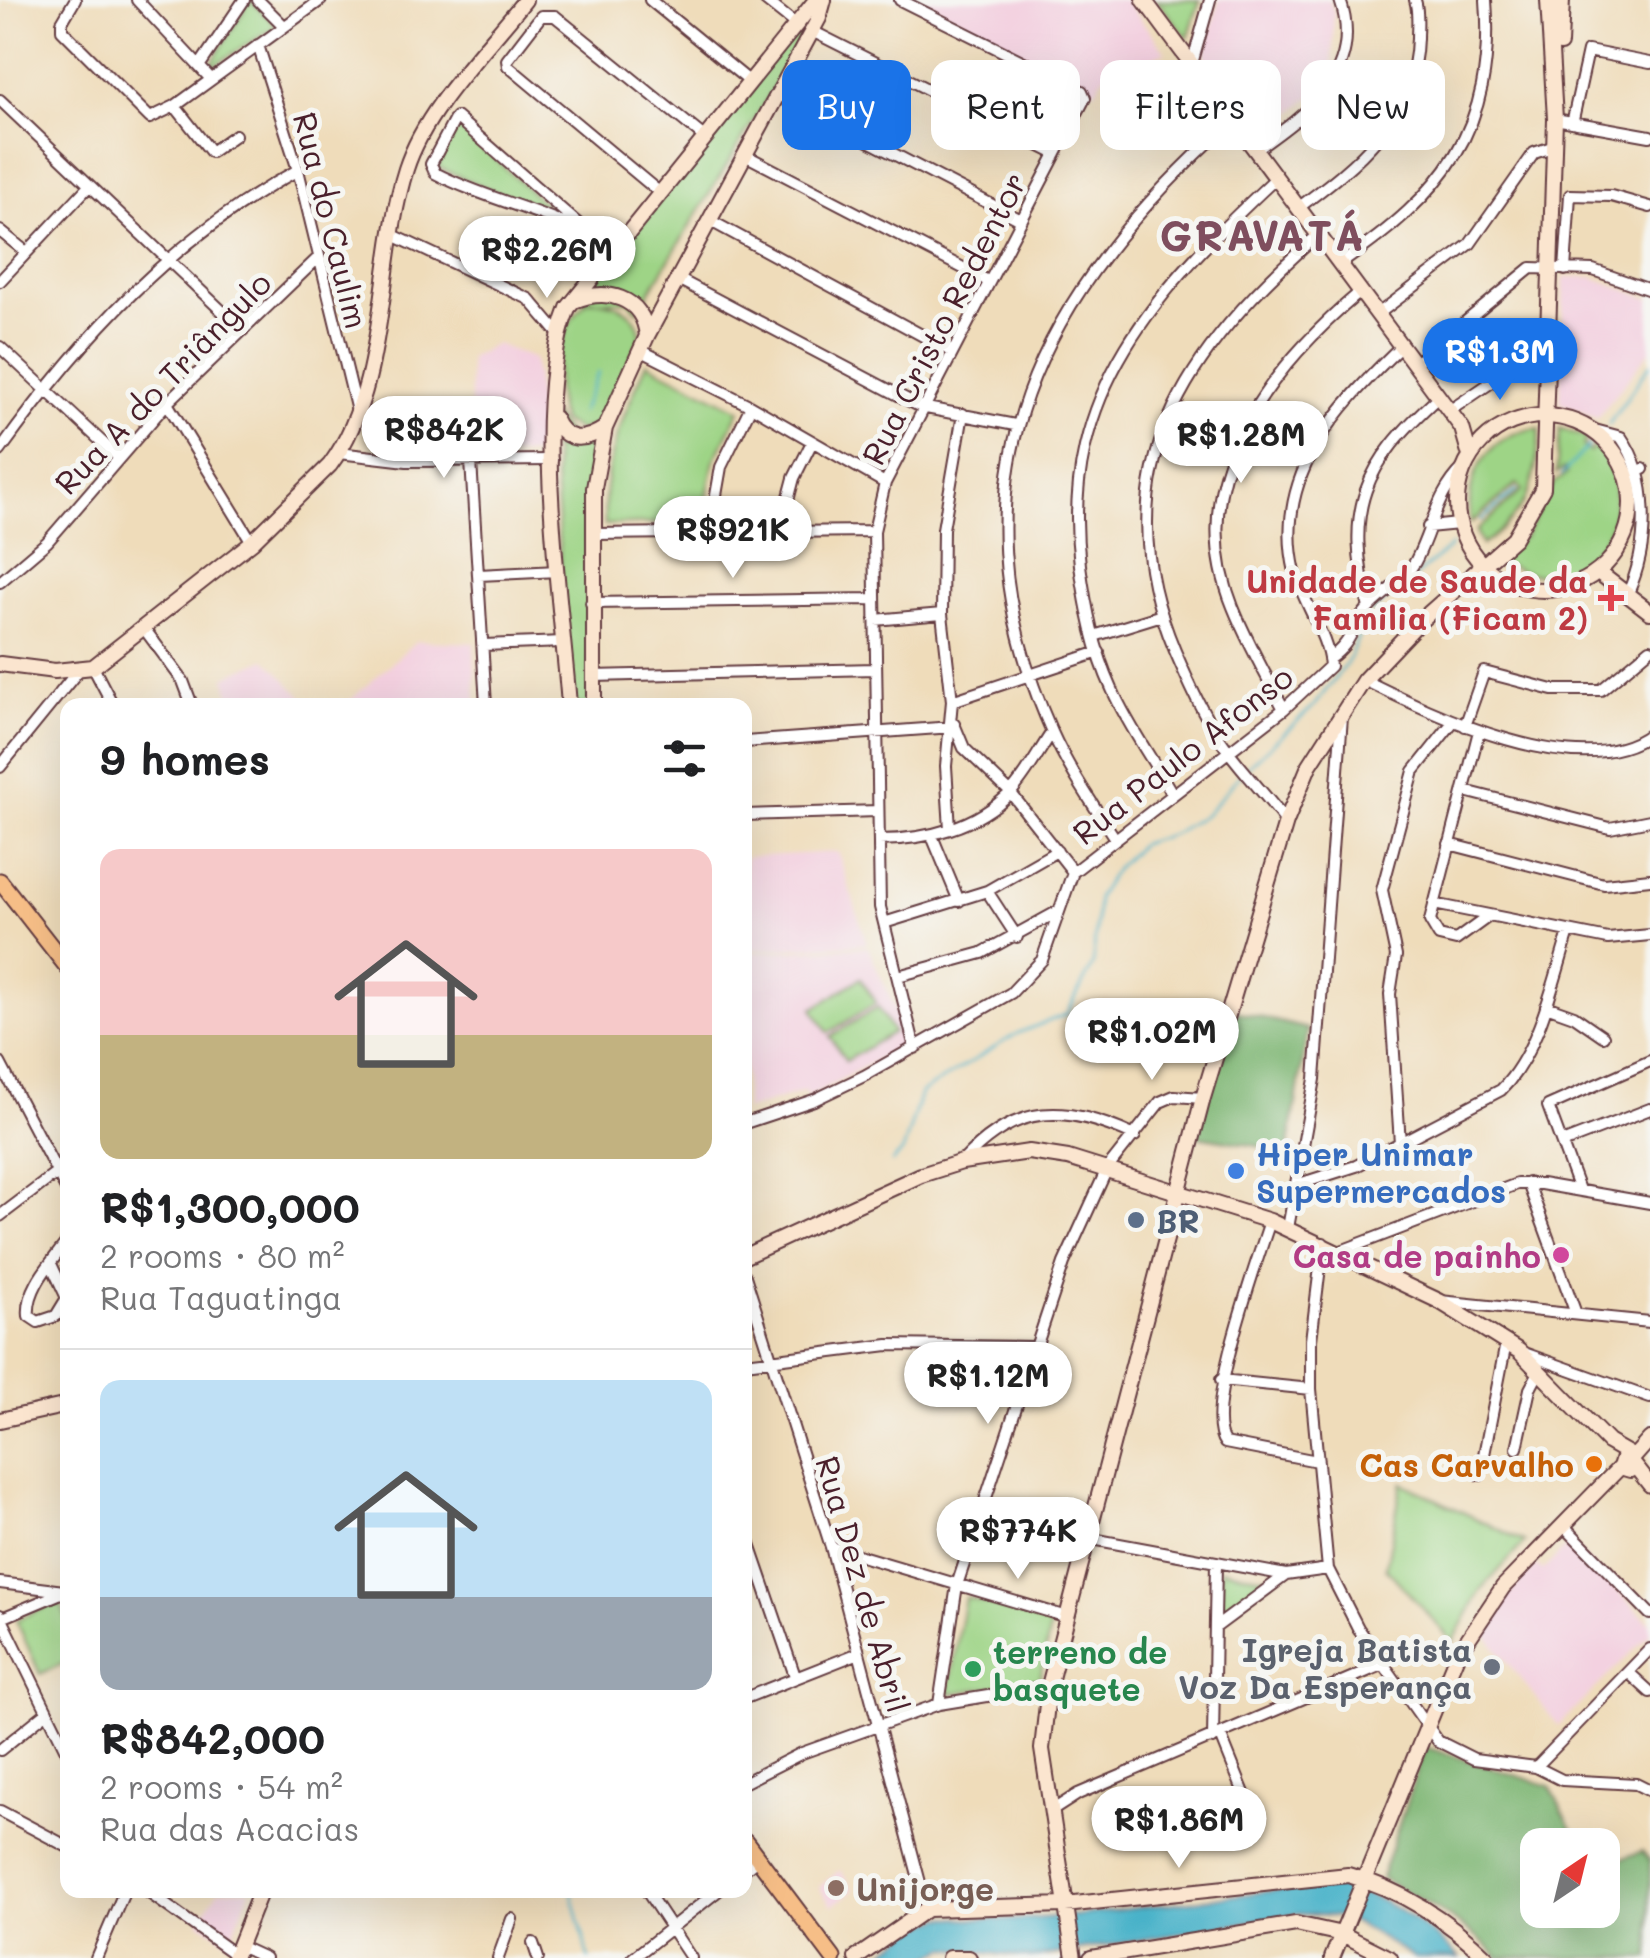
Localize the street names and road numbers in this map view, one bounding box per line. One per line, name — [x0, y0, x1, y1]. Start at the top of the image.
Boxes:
street label: Rua do Caulim — [285, 108, 379, 332]
street label: Rua Cristo Redentor — [851, 165, 1035, 471]
street label: Rua A do Triângulo — [45, 261, 279, 503]
street label: Rua Paulo Afonso — [1063, 655, 1301, 853]
street label: Rua Dez de Abril — [807, 1451, 921, 1717]

